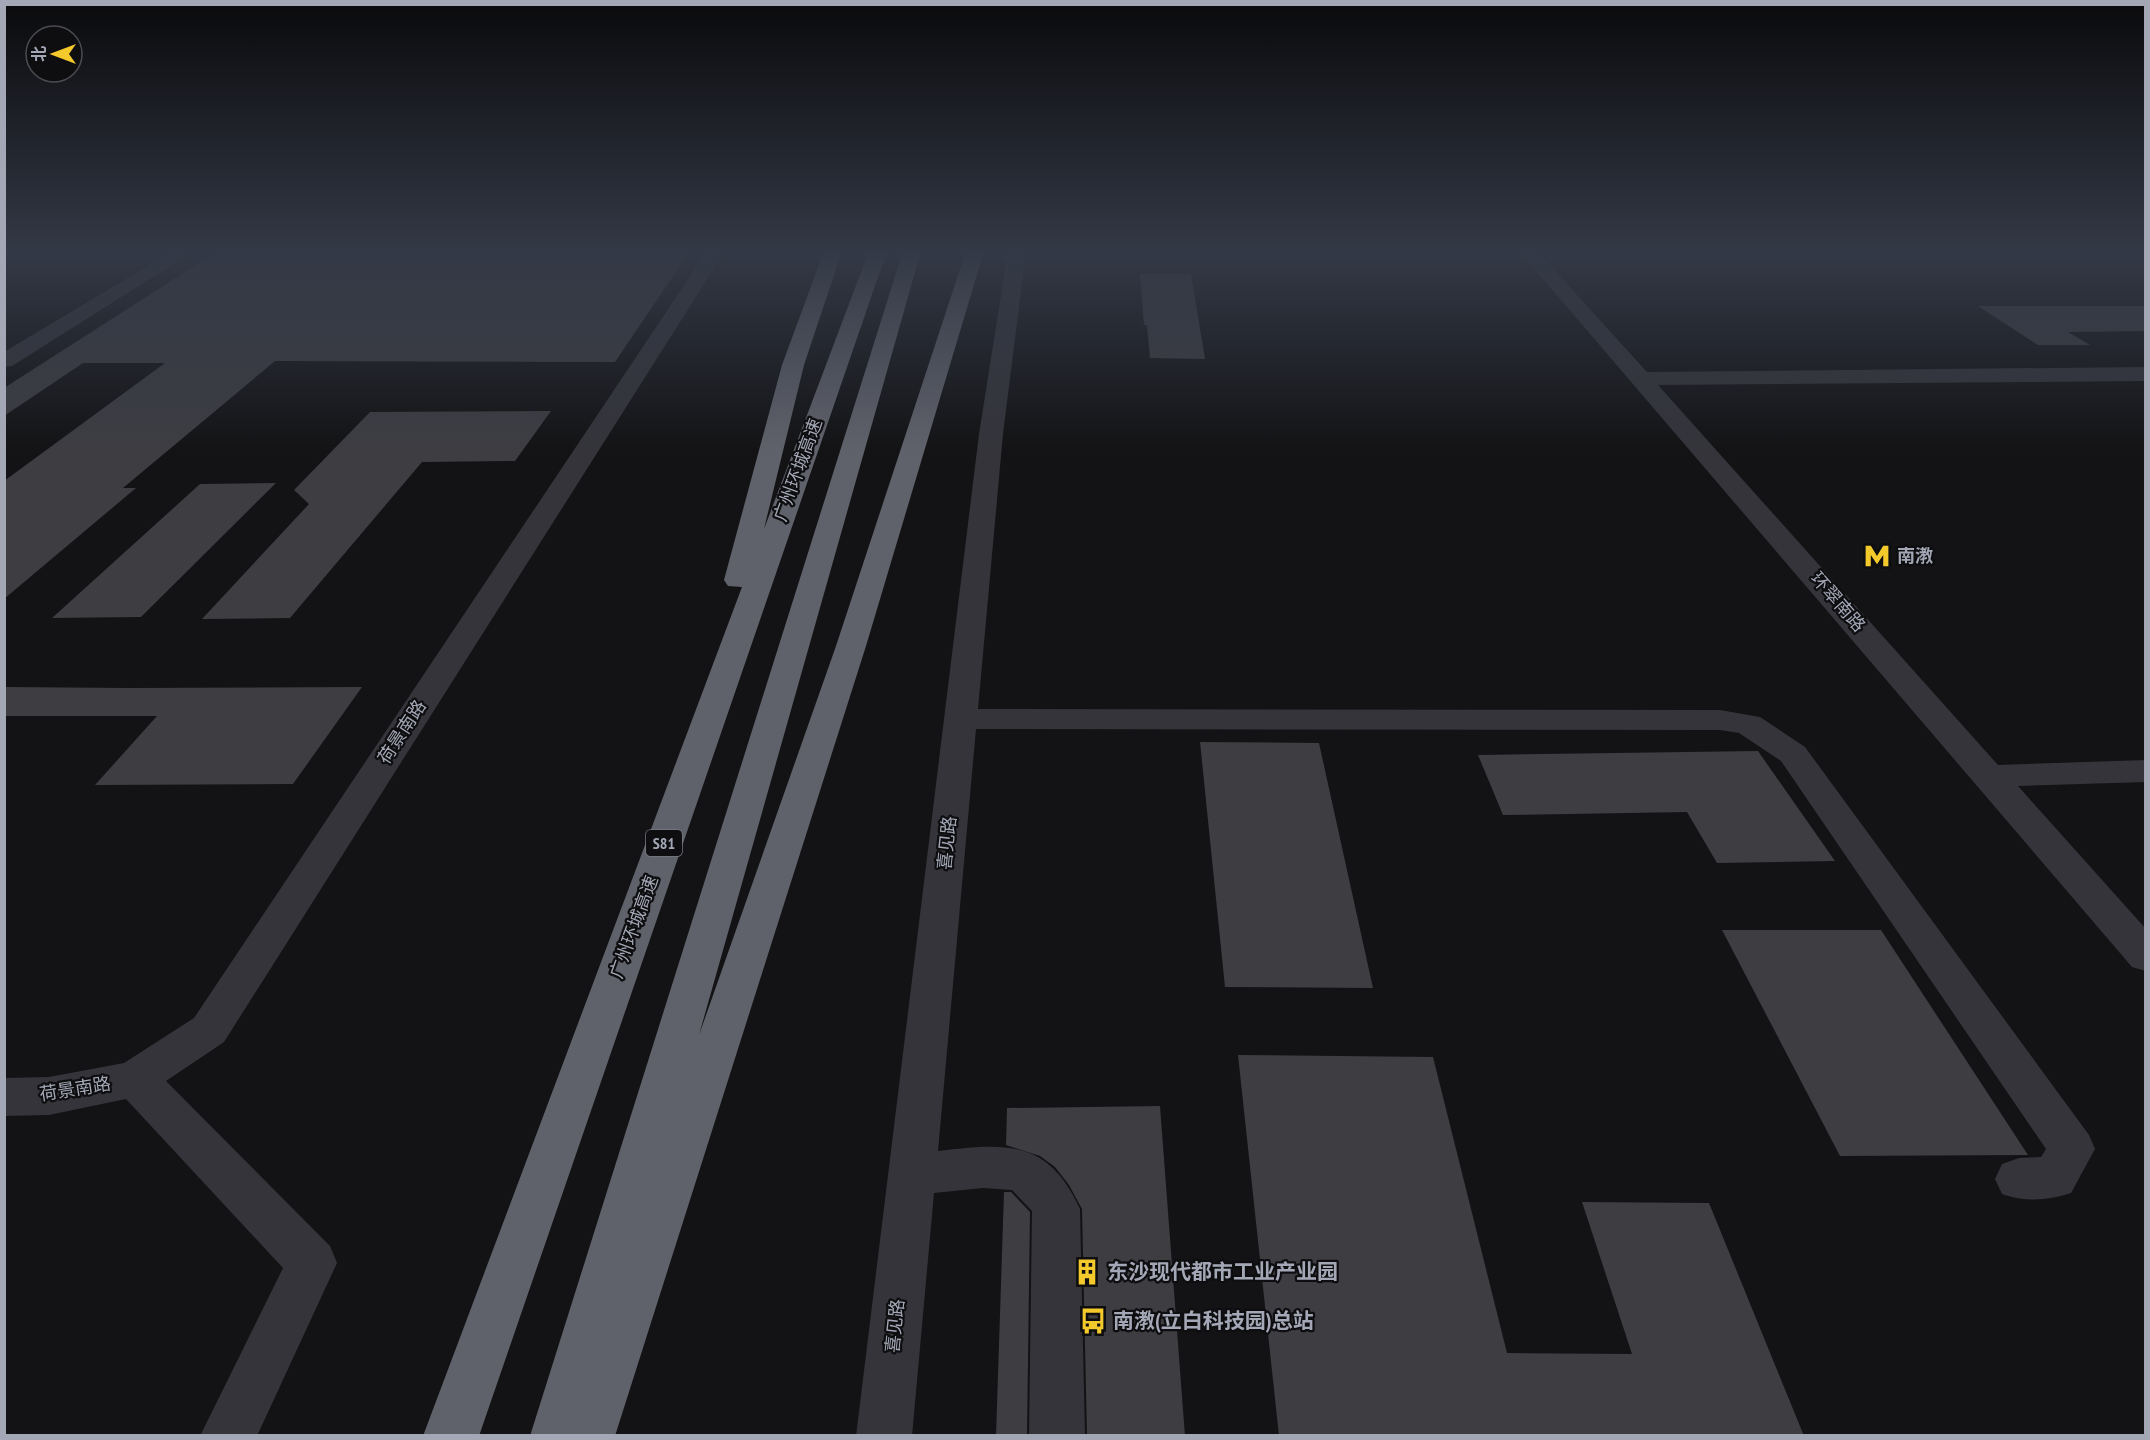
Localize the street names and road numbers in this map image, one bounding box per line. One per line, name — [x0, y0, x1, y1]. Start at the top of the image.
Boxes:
street label: 广州环城高速 — [768, 415, 827, 525]
street label: 环翠南路 — [1806, 567, 1871, 636]
street label: 荷景南路 — [372, 695, 431, 768]
street label: 喜见路 — [932, 815, 961, 871]
road number: S81 — [646, 830, 682, 856]
street label: 广州环城高速 — [604, 872, 663, 982]
street label: 荷景南路 — [38, 1072, 112, 1105]
street label: 喜见路 — [880, 1298, 909, 1354]

